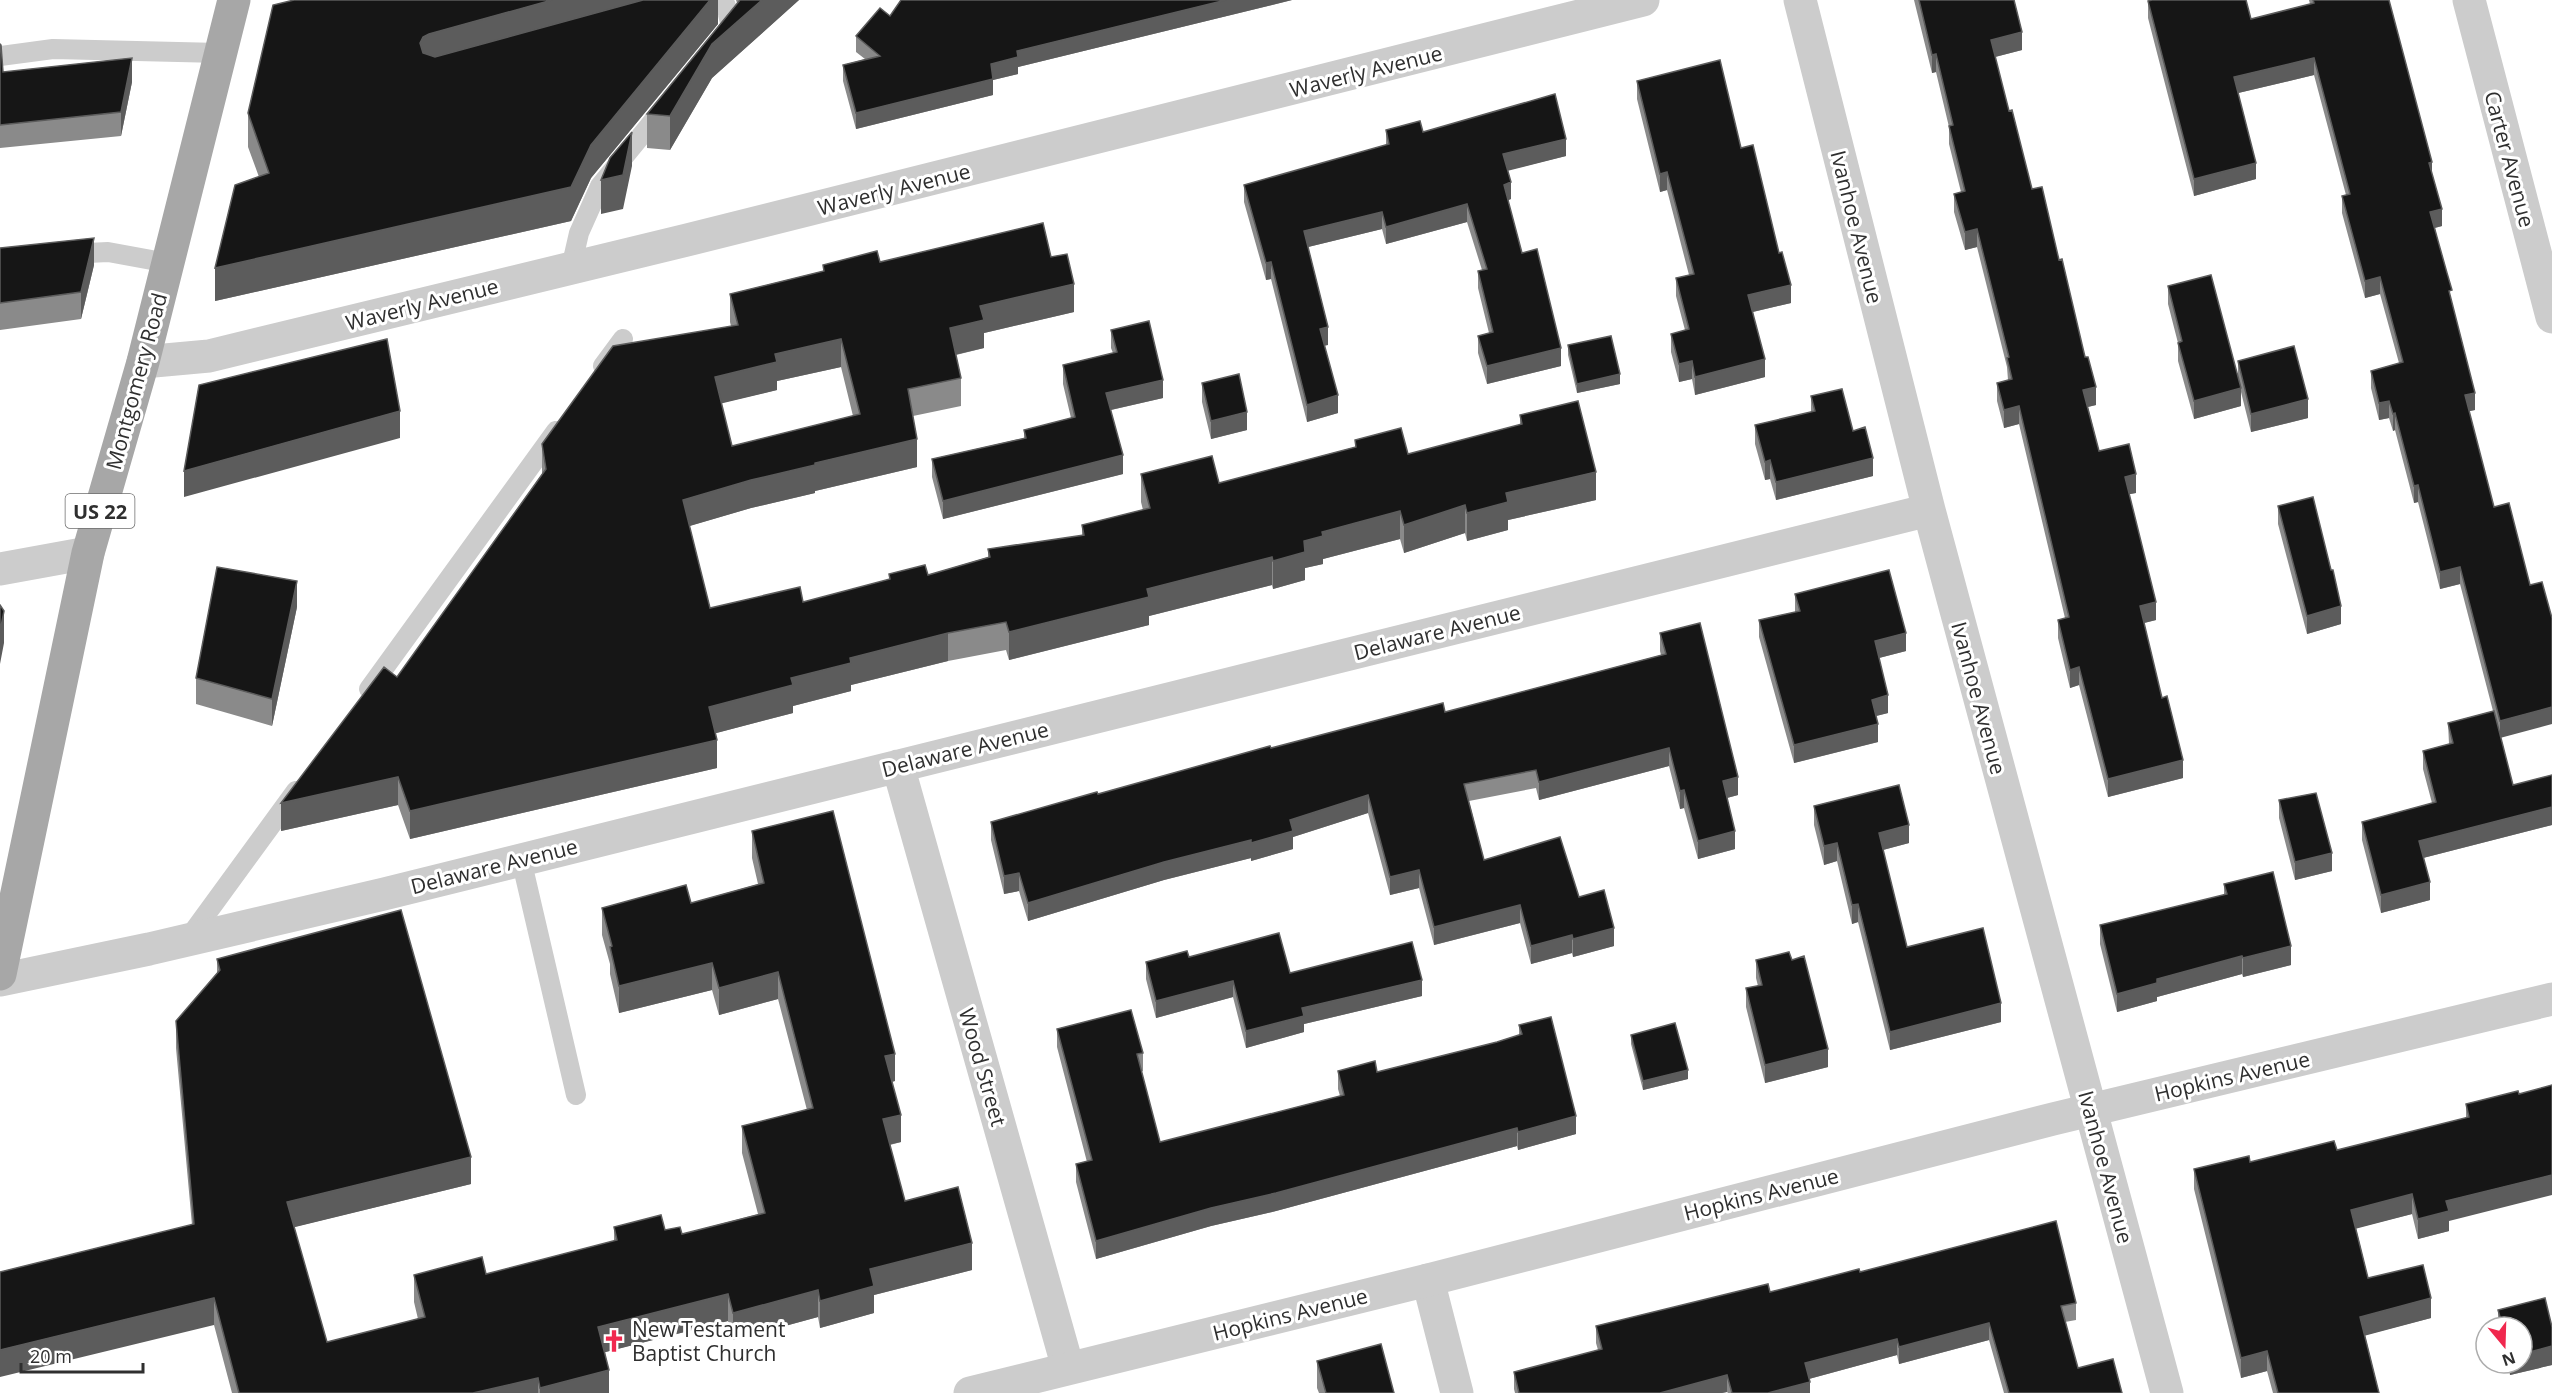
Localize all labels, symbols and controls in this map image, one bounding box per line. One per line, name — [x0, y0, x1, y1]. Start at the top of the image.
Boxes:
street label: Waverly Avenue — [1287, 39, 1445, 103]
street label: Carter Avenue — [2478, 88, 2542, 230]
street label: Ivanhoe Avenue — [1824, 148, 1890, 306]
street label: Waverly Avenue — [815, 157, 973, 221]
street label: Waverly Avenue — [343, 272, 501, 336]
street label: Montgomery Road — [99, 290, 173, 472]
road number: US 22 — [66, 494, 134, 528]
street label: Delaware Avenue — [1351, 598, 1523, 666]
street label: Ivanhoe Avenue — [1945, 619, 2013, 777]
street label: Delaware Avenue — [879, 715, 1051, 783]
street label: Delaware Avenue — [408, 832, 580, 900]
street label: Wood Street — [953, 1005, 1013, 1129]
street label: Hopkins Avenue — [2152, 1045, 2312, 1107]
street label: Ivanhoe Avenue — [2072, 1088, 2140, 1246]
street label: Hopkins Avenue — [1681, 1161, 1841, 1227]
street label: Hopkins Avenue — [1210, 1281, 1370, 1347]
place label: New Testament Baptist Church — [632, 1315, 785, 1367]
north arrow — [2474, 1315, 2534, 1375]
church icon: New Testament Baptist Church — [601, 1328, 627, 1354]
scale bar — [21, 1336, 142, 1374]
text: 20 m — [30, 1344, 72, 1368]
text: N — [2499, 1347, 2519, 1372]

